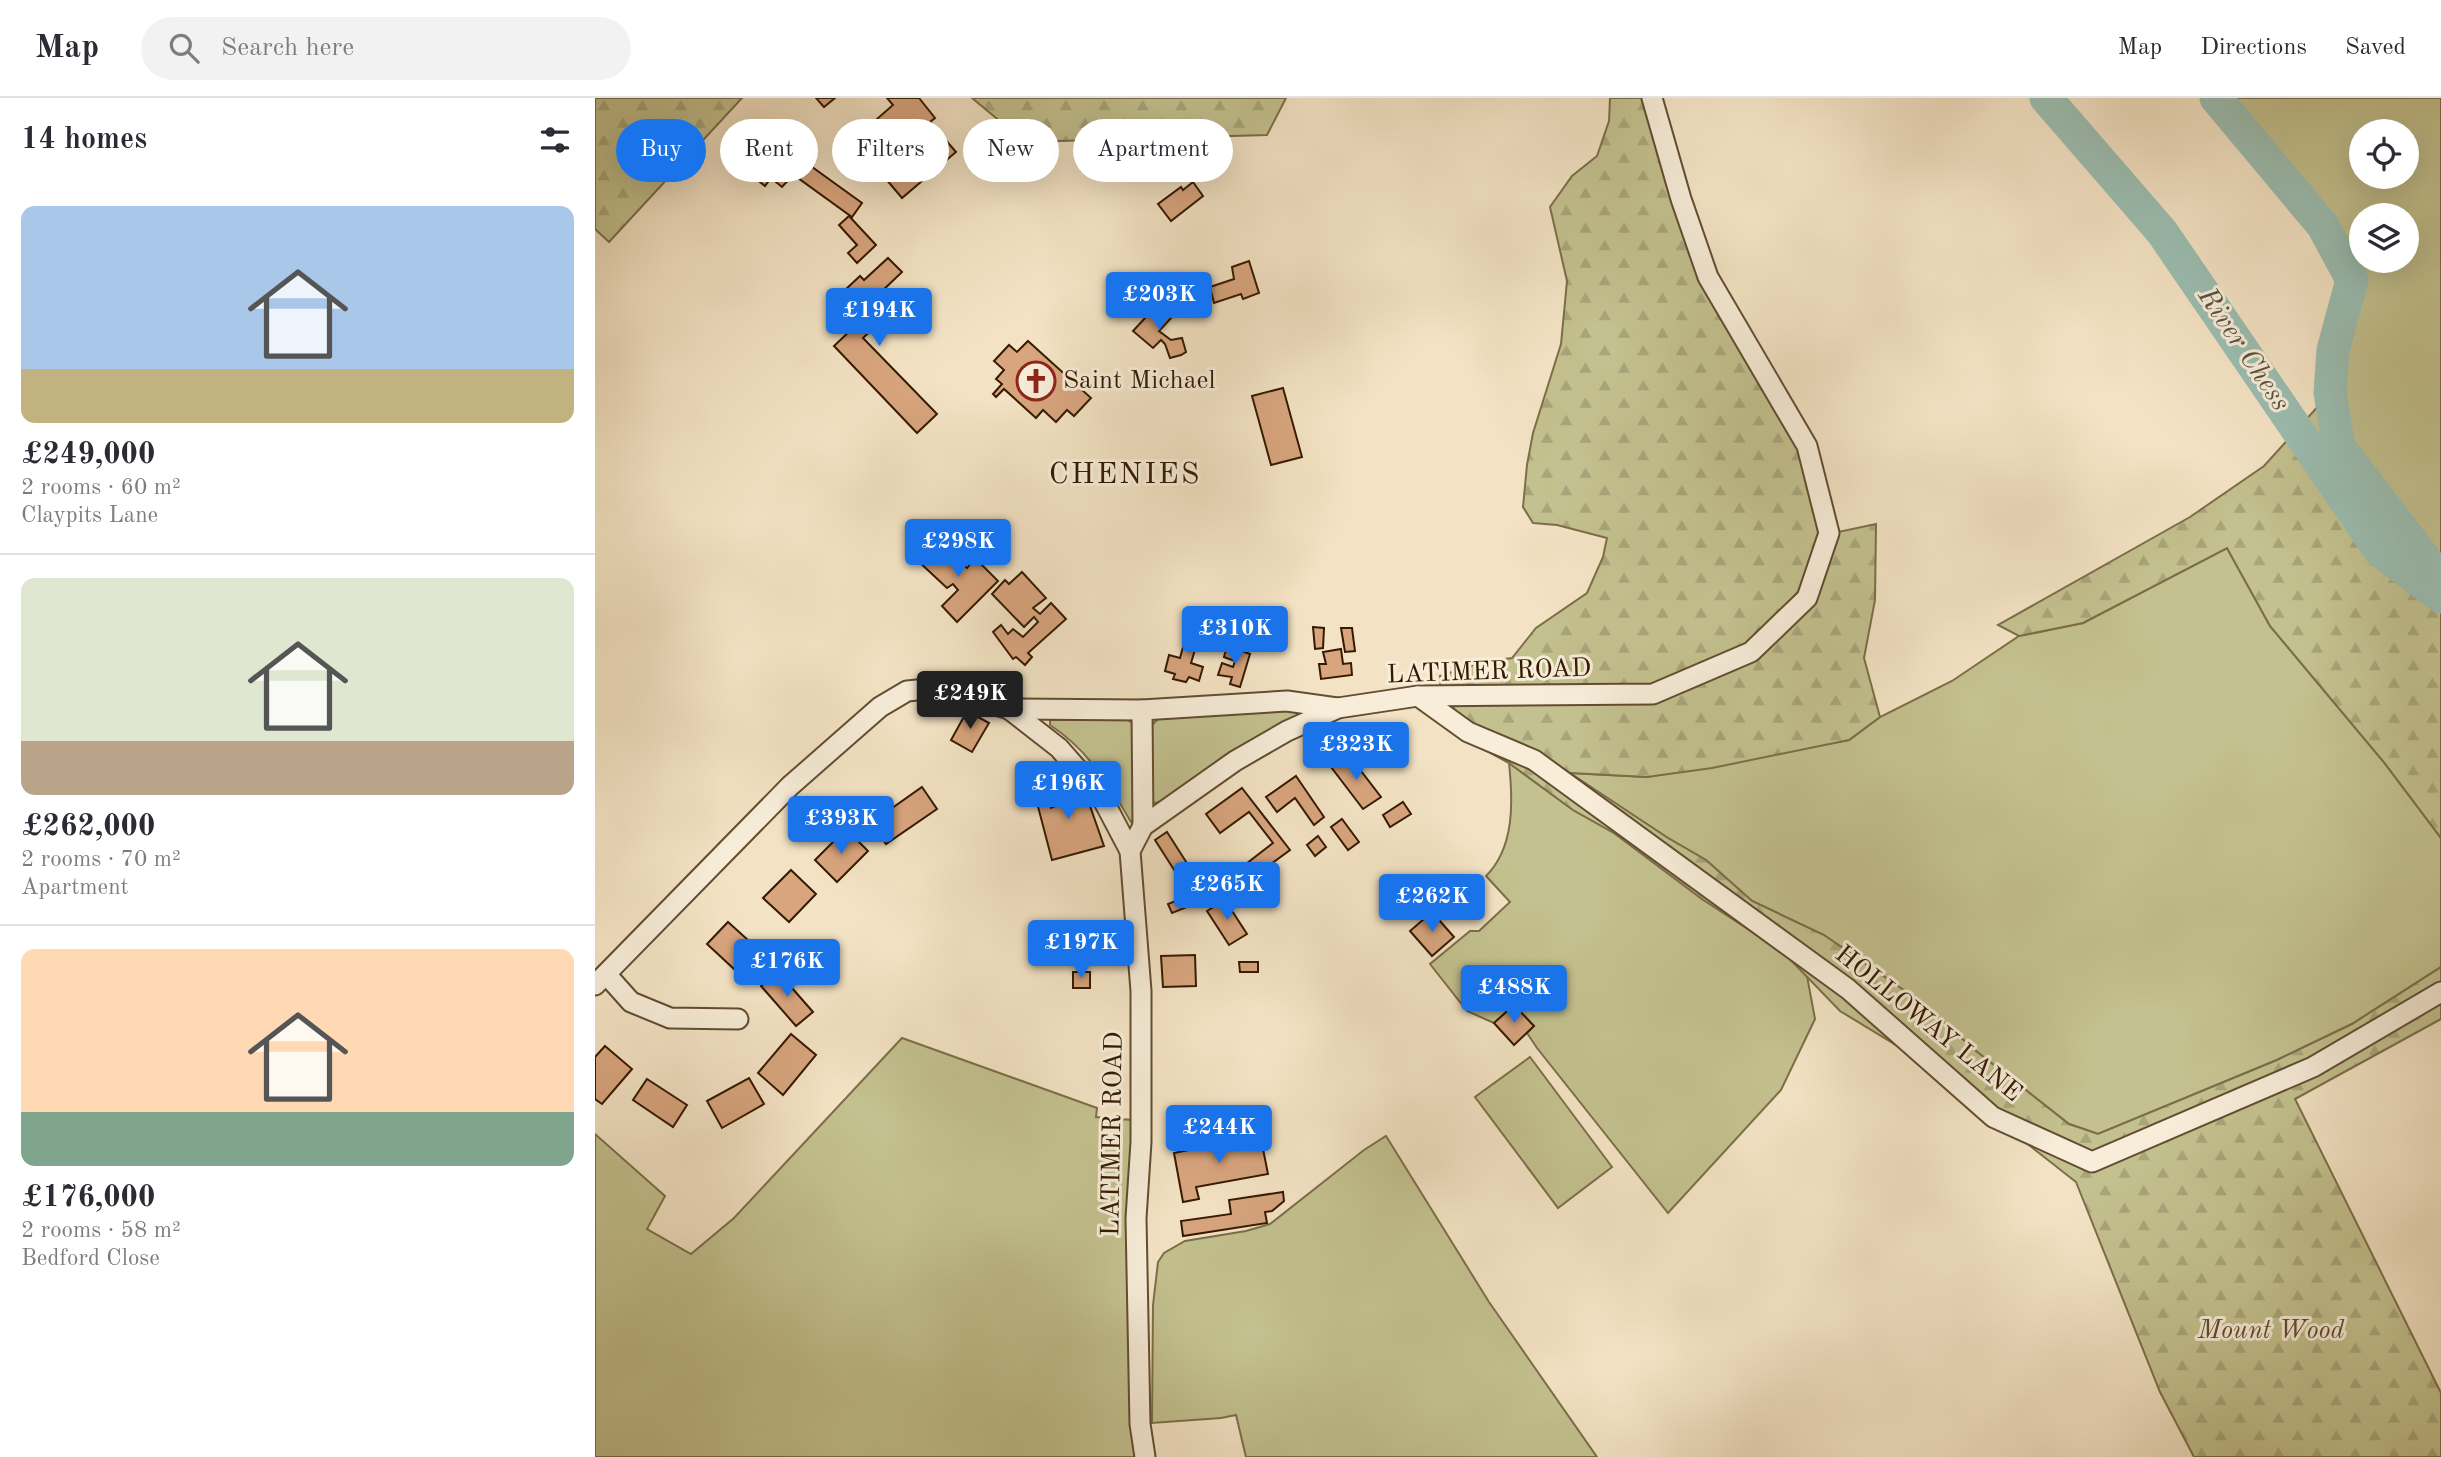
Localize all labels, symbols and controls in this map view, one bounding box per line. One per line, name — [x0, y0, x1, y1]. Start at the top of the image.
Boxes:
search box — [141, 17, 631, 80]
icon: search — [165, 29, 203, 67]
text: Map — [35, 32, 99, 65]
text: Search here — [221, 35, 354, 61]
text: Map — [2118, 36, 2162, 60]
text: Directions — [2200, 36, 2307, 60]
text: Saved — [2345, 36, 2406, 60]
chip: Buy — [616, 119, 706, 182]
chip: Rent — [720, 119, 818, 182]
chip: Filters — [832, 119, 949, 182]
chip: New — [963, 119, 1059, 182]
chip: Apartment — [1073, 119, 1233, 182]
map controls — [2349, 119, 2419, 273]
button: locate — [2349, 119, 2419, 189]
icon: filters — [536, 121, 574, 159]
text: 14 homes — [21, 125, 147, 155]
button: layers — [2349, 203, 2419, 273]
icon: home — [235, 251, 361, 377]
pin: £203K — [1110, 272, 1208, 332]
water label: River Chess — [2191, 282, 2294, 417]
text: £203K — [1122, 283, 1196, 306]
pin: £194K — [830, 288, 928, 348]
text: £194K — [842, 299, 916, 322]
church icon: Saint Michael — [1015, 360, 1057, 402]
place label: Saint Michael — [1063, 368, 1216, 394]
text: £249,000 — [21, 440, 155, 470]
district label: CHENIES — [1049, 460, 1201, 490]
text: 2 rooms · 60 m² — [21, 476, 181, 499]
text: Claypits Lane — [21, 504, 158, 527]
pin: £298K — [909, 519, 1007, 579]
text: £298K — [921, 530, 995, 553]
pin: £310K — [1186, 606, 1284, 666]
text: £310K — [1198, 617, 1272, 640]
icon: home — [235, 623, 361, 749]
street label: LATIMER ROAD — [1386, 655, 1592, 689]
pin: £249K — [921, 672, 1019, 731]
text: £249K — [933, 682, 1007, 705]
pin: £323K — [1307, 722, 1405, 782]
text: £323K — [1319, 733, 1393, 756]
pin: £196K — [1019, 762, 1117, 821]
text: £196K — [1031, 772, 1105, 795]
pin: £393K — [792, 796, 890, 856]
text: £393K — [804, 807, 878, 830]
text: £262,000 — [21, 812, 155, 842]
text: 2 rooms · 70 m² — [21, 848, 181, 871]
pin: £265K — [1178, 862, 1276, 922]
text: £265K — [1190, 873, 1264, 896]
pin: £262K — [1383, 874, 1481, 934]
text: Apartment — [21, 876, 129, 899]
text: £262K — [1395, 885, 1469, 908]
pin: £197K — [1032, 920, 1130, 980]
text: £197K — [1044, 931, 1118, 954]
pin: £176K — [738, 940, 836, 999]
street label: HOLLOWAY LANE — [1830, 941, 2026, 1107]
text: £176K — [750, 950, 824, 973]
pin: £488K — [1465, 965, 1563, 1025]
text: £488K — [1477, 976, 1551, 999]
icon: home — [235, 994, 361, 1120]
street label: LATIMER ROAD — [1098, 1031, 1128, 1237]
pin: £244K — [1170, 1105, 1268, 1165]
text: £244K — [1182, 1116, 1256, 1139]
text: £176,000 — [21, 1183, 155, 1213]
text: 2 rooms · 58 m² — [21, 1219, 181, 1242]
text: Bedford Close — [21, 1247, 160, 1270]
park label: Mount Wood — [2197, 1318, 2344, 1344]

